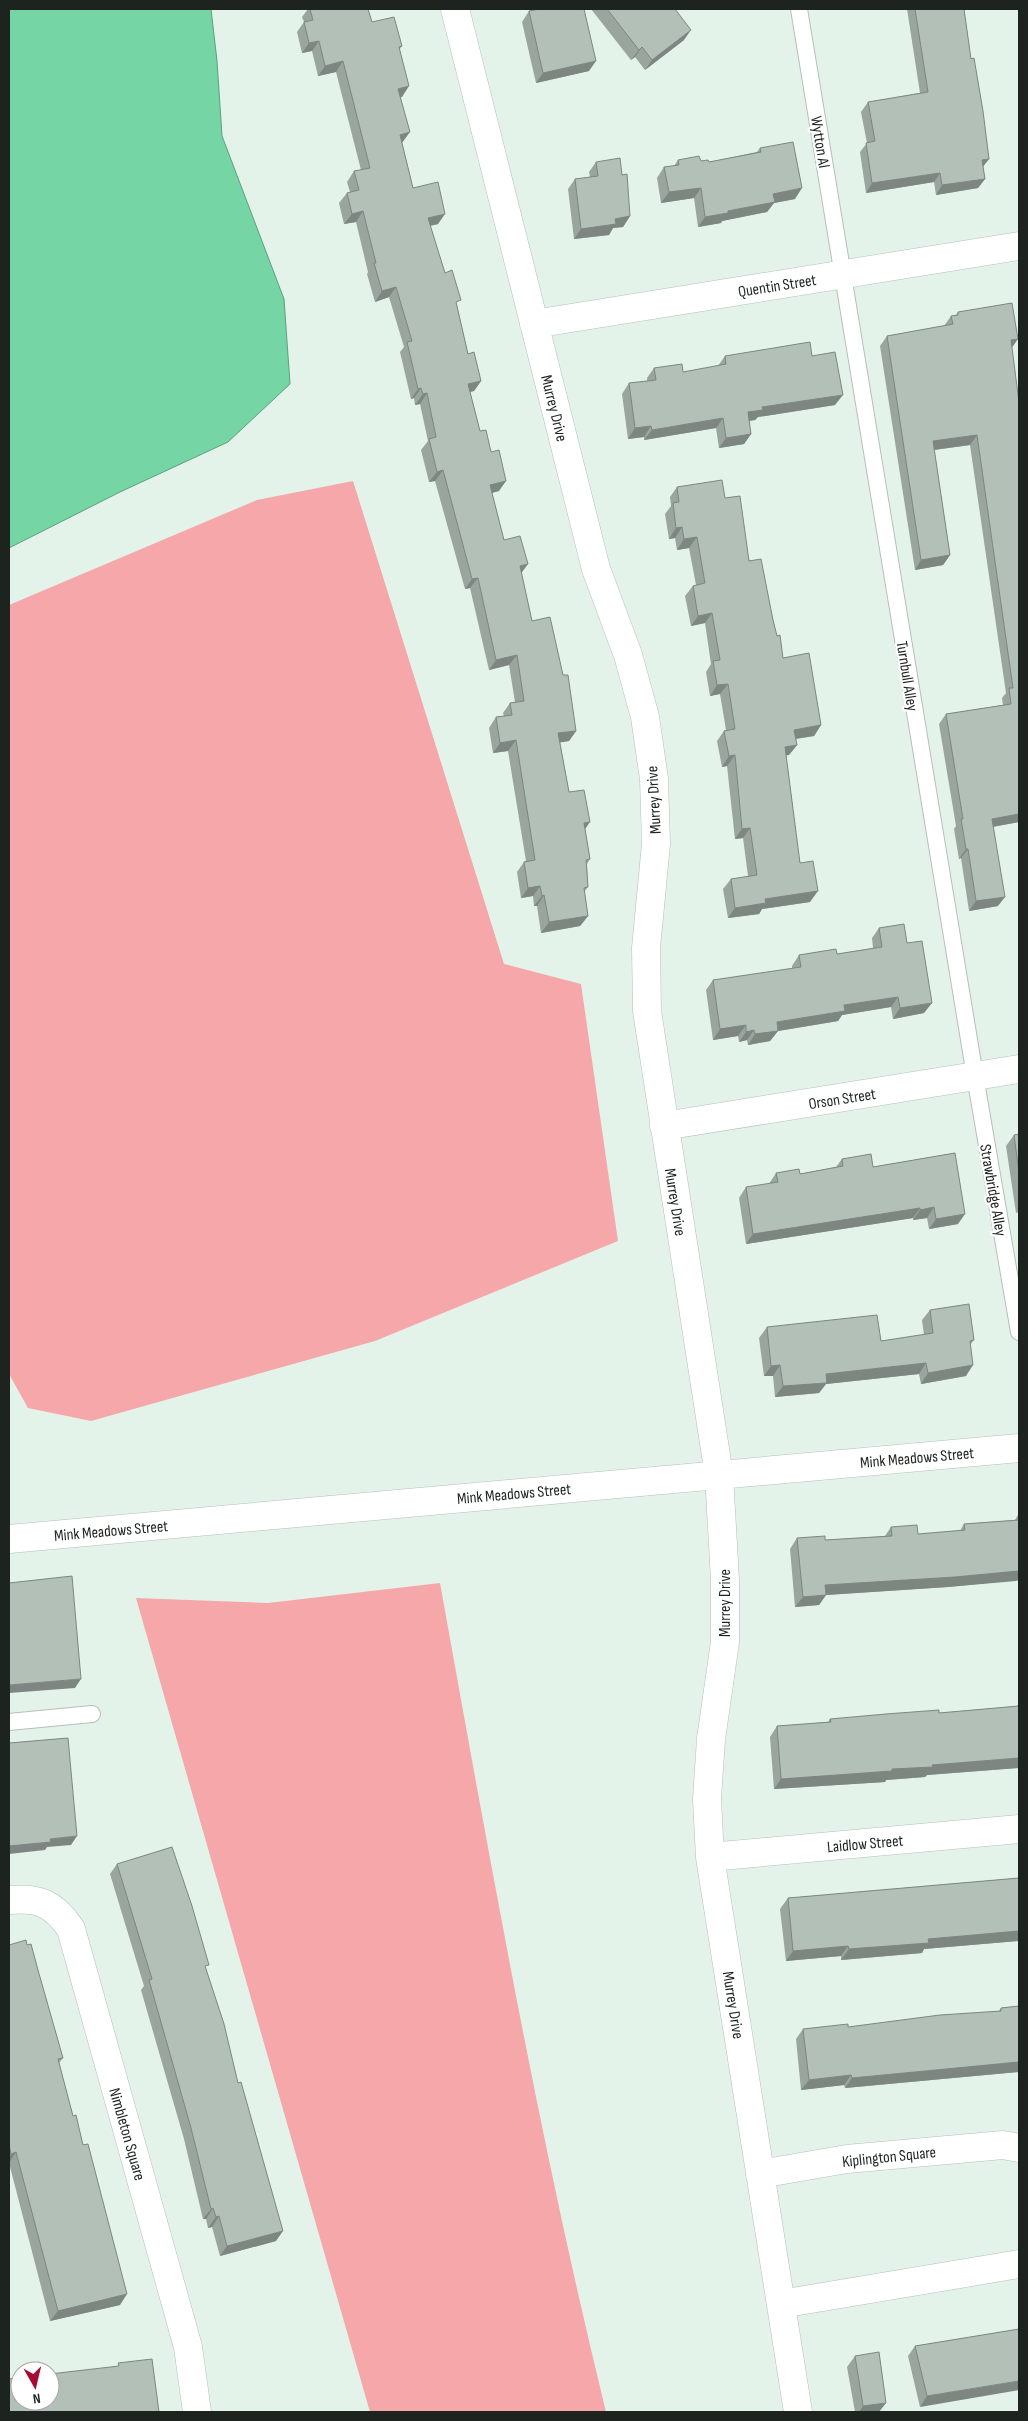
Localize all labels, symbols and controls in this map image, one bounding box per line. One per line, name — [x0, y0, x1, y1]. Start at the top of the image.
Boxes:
street label: Wytton Al — [806, 115, 833, 170]
street label: Quentin Street — [737, 271, 818, 302]
street label: Murrey Drive — [536, 373, 571, 444]
street label: Turnbull Alley — [892, 640, 921, 713]
street label: Murrey Drive — [643, 765, 666, 834]
street label: Orson Street — [807, 1085, 877, 1114]
street label: Strawbridge Alley — [975, 1143, 1010, 1238]
street label: Murrey Drive — [660, 1167, 689, 1237]
street label: Mink Meadows Street — [859, 1444, 975, 1473]
street label: Mink Meadows Street — [456, 1480, 572, 1509]
street label: Mink Meadows Street — [53, 1517, 169, 1546]
street label: Murrey Drive — [716, 1569, 735, 1637]
street label: Laidlow Street — [826, 1832, 904, 1857]
street label: Murrey Drive — [718, 1970, 747, 2040]
street label: Nimbleton Square — [104, 2086, 149, 2183]
street label: Kiplington Square — [841, 2143, 937, 2172]
north arrow — [10, 2361, 60, 2411]
text: N — [32, 2389, 42, 2407]

